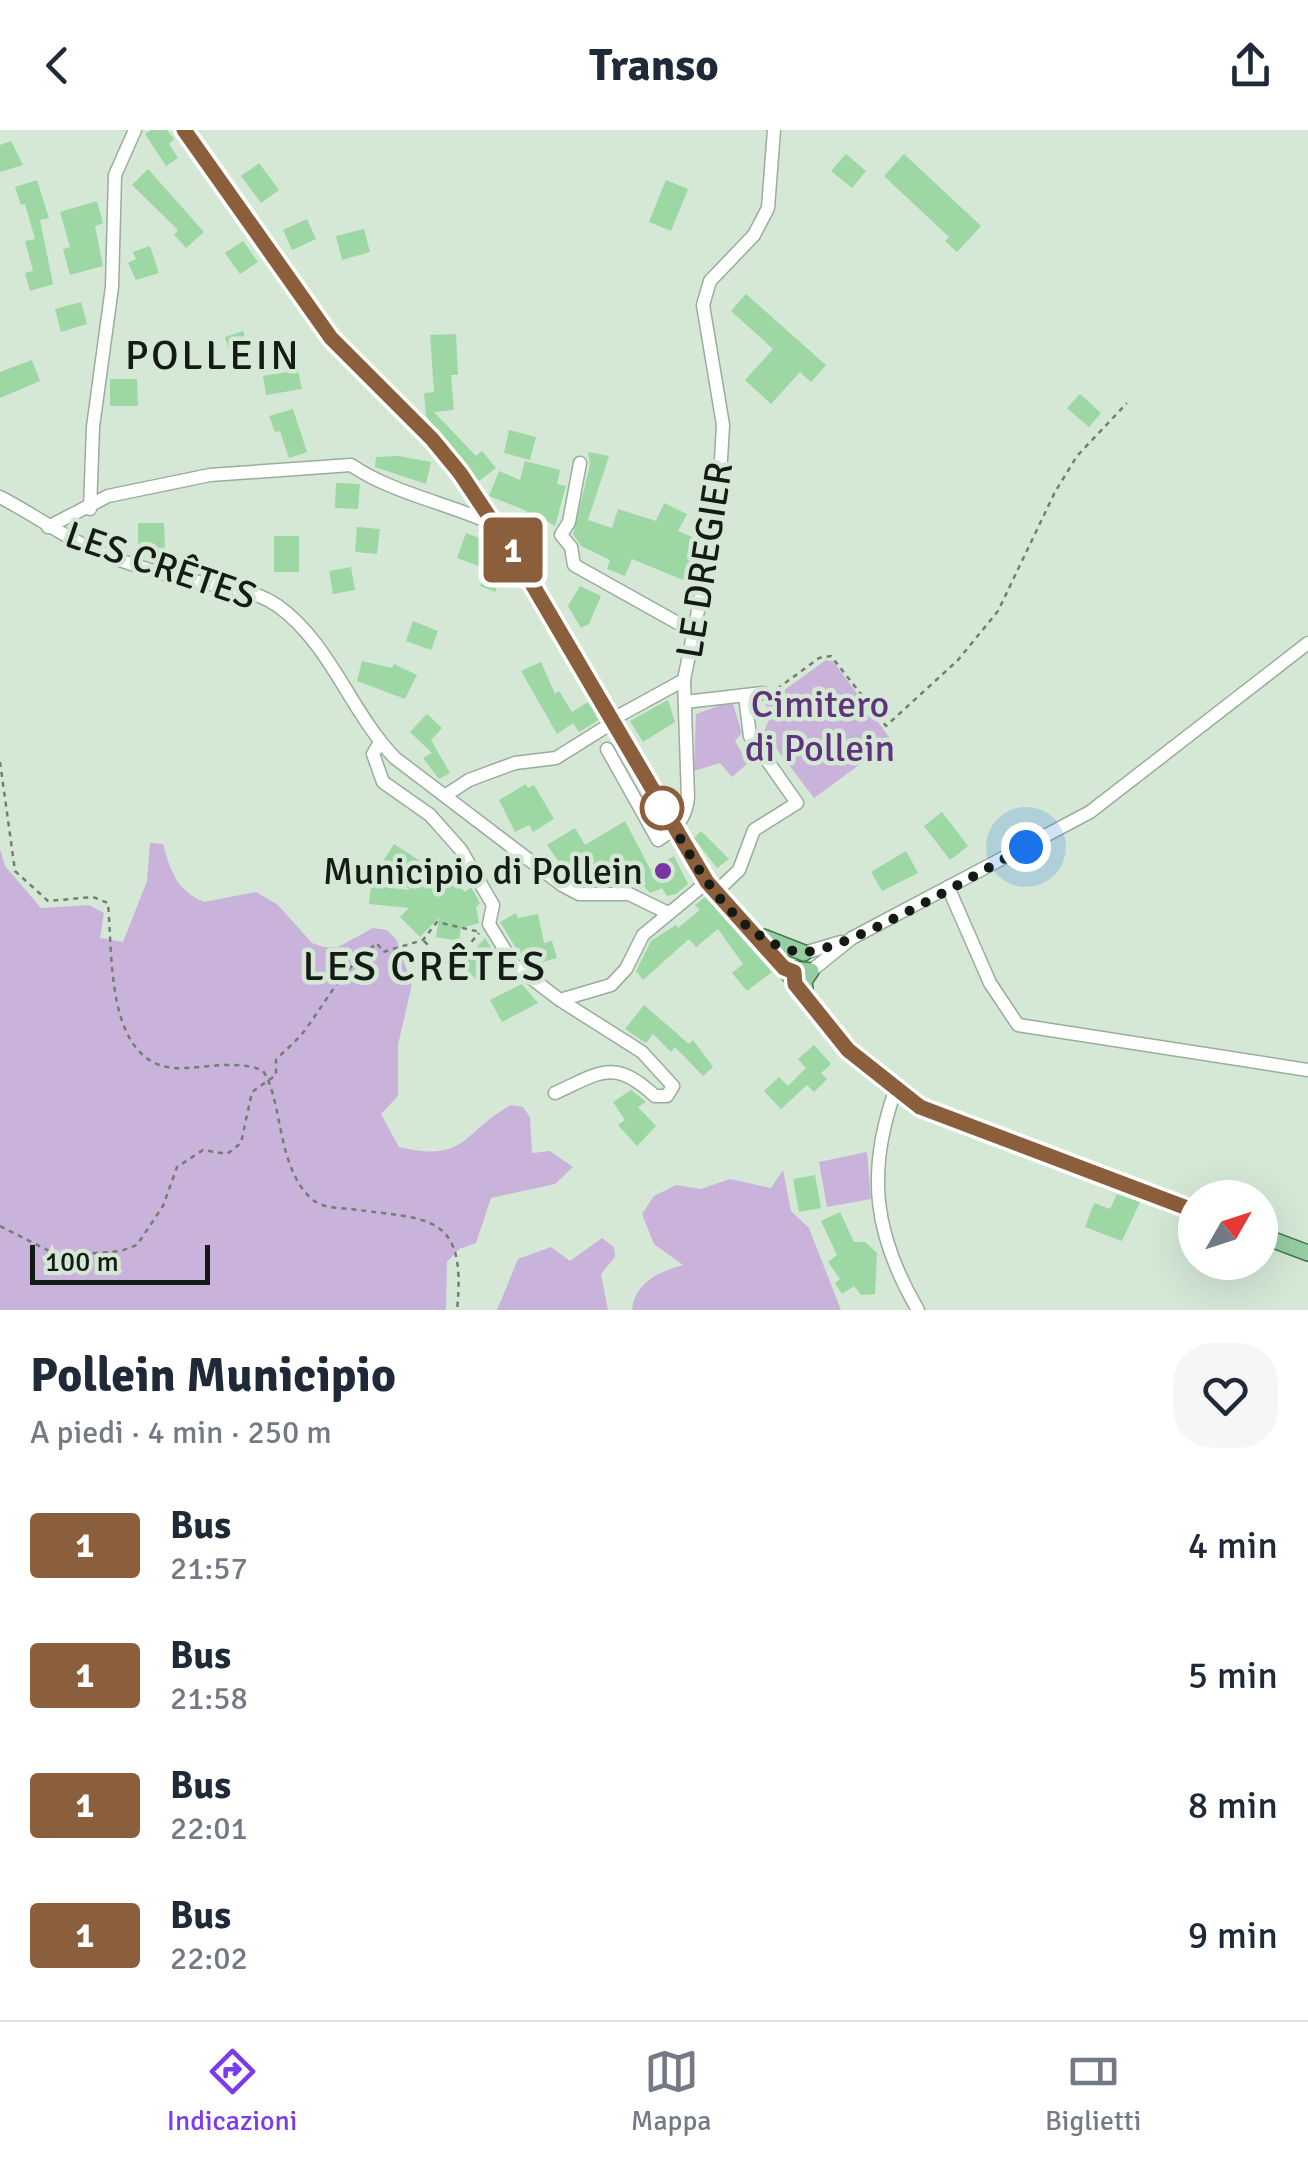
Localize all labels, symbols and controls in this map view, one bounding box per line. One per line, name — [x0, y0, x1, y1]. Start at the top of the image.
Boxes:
icon: back — [30, 38, 85, 93]
text: Transo — [589, 38, 719, 93]
icon: share — [1223, 38, 1278, 93]
district label: POLLEIN — [125, 330, 301, 381]
street label: LE DREGIER — [666, 459, 743, 662]
street label: LES CRÊTES — [59, 511, 263, 620]
line badge: 1 — [480, 518, 546, 582]
text: 1 — [504, 529, 522, 572]
park label: Cimitero di Pollein — [745, 681, 895, 772]
unlabelled marker — [641, 787, 683, 829]
your location — [1001, 822, 1051, 872]
place label: Municipio di Pollein — [323, 848, 643, 895]
marker: Municipio di Pollein — [652, 860, 674, 882]
district label: LES CRÊTES — [303, 941, 547, 992]
north arrow — [1178, 1180, 1278, 1280]
map controls — [1178, 1180, 1278, 1280]
scale bar — [30, 1240, 210, 1284]
text: 100 m — [45, 1245, 119, 1279]
button: heart — [1173, 1343, 1278, 1448]
text: Pollein Municipio — [30, 1346, 396, 1405]
text: A piedi · 4 min · 250 m — [30, 1413, 332, 1452]
text: Bus — [170, 1502, 231, 1549]
text: 4 min — [1188, 1522, 1278, 1569]
text: 1 — [76, 1524, 94, 1567]
text: 21:57 — [170, 1549, 248, 1588]
text: Bus — [170, 1632, 231, 1679]
text: 5 min — [1188, 1652, 1278, 1699]
text: 1 — [76, 1654, 94, 1697]
text: 21:58 — [170, 1679, 248, 1718]
text: Bus — [170, 1762, 231, 1809]
text: 8 min — [1188, 1782, 1278, 1829]
text: 1 — [76, 1784, 94, 1827]
text: 22:01 — [170, 1809, 248, 1848]
text: Bus — [170, 1892, 231, 1939]
text: 9 min — [1188, 1912, 1278, 1959]
text: 1 — [76, 1914, 94, 1957]
text: 22:02 — [170, 1939, 248, 1978]
tab: Indicazioni — [167, 2044, 297, 2138]
tab: Mappa — [631, 2044, 712, 2138]
tab: Biglietti — [1045, 2044, 1141, 2138]

